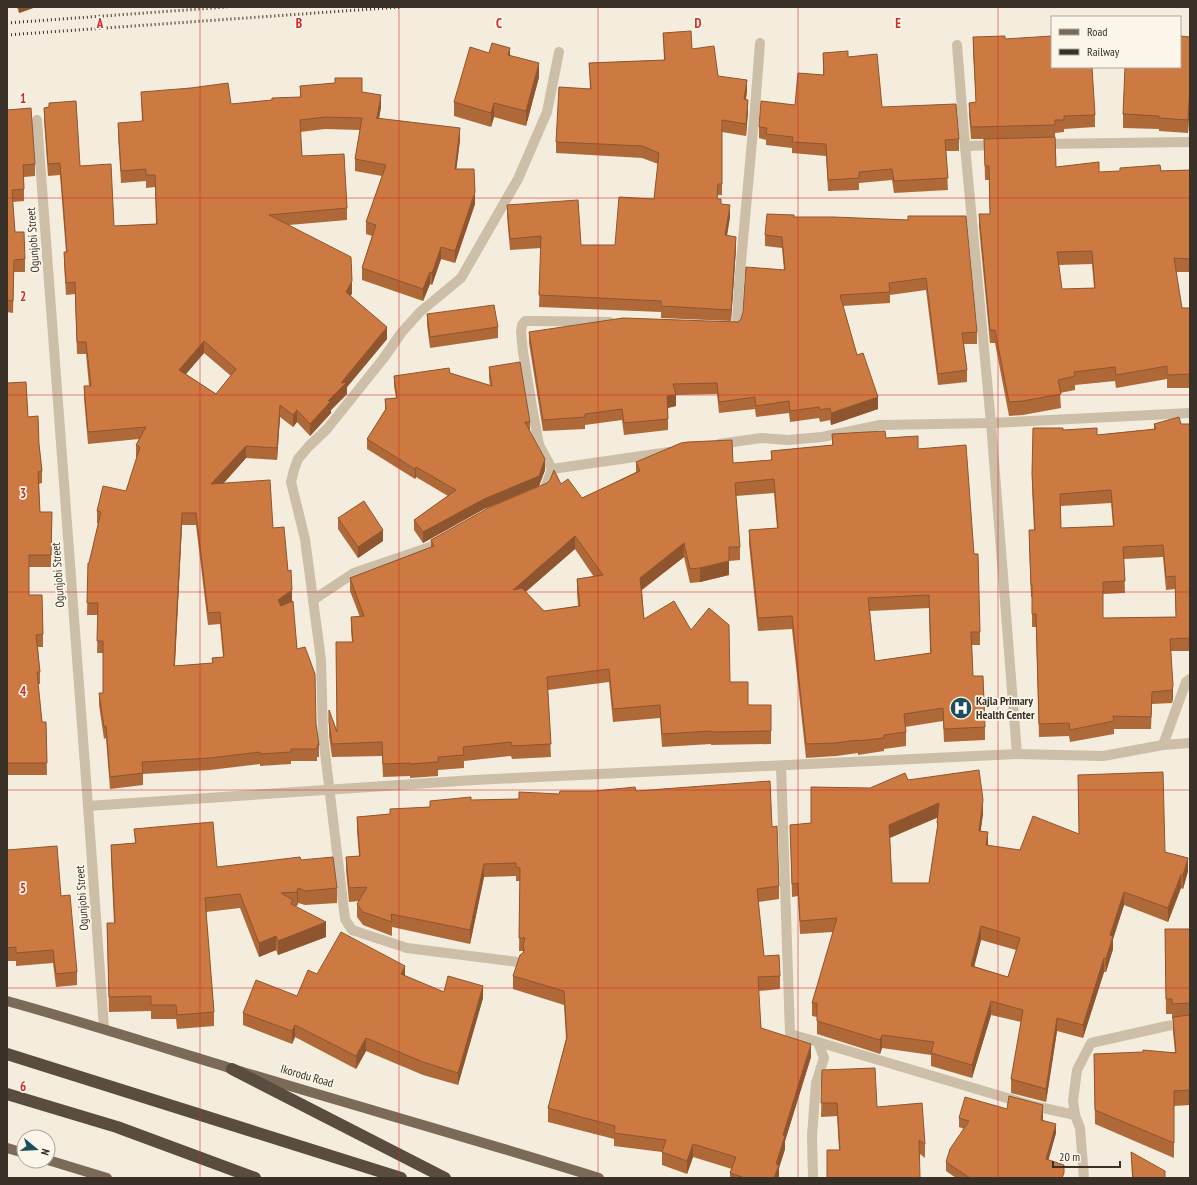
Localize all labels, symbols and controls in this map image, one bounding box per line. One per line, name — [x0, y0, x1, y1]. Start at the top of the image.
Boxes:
text: A — [96, 15, 104, 32]
text: B — [296, 15, 302, 32]
text: C — [496, 15, 502, 32]
text: D — [695, 15, 702, 32]
text: E — [895, 15, 901, 32]
legend — [1051, 16, 1181, 68]
text: Road — [1087, 24, 1107, 39]
text: Railway — [1087, 44, 1120, 59]
text: 1 — [20, 90, 26, 107]
street label: Ogunjobi Street — [23, 206, 42, 273]
text: 2 — [20, 288, 26, 305]
text: 3 — [20, 485, 26, 502]
street label: Ogunjobi Street — [48, 541, 67, 608]
text: 4 — [20, 683, 27, 700]
place label: Kajla Primary Health Center — [976, 693, 1035, 722]
hospital icon: Kajla Primary Health Center — [948, 695, 974, 721]
street label: Ogunjobi Street — [72, 864, 91, 931]
text: 5 — [20, 880, 26, 897]
street label: Ikorodu Road — [279, 1061, 335, 1090]
text: 6 — [20, 1078, 26, 1095]
north arrow — [16, 1129, 56, 1169]
scale bar — [1053, 1143, 1120, 1169]
text: N — [38, 1147, 53, 1157]
text: 20 m — [1059, 1149, 1080, 1164]

